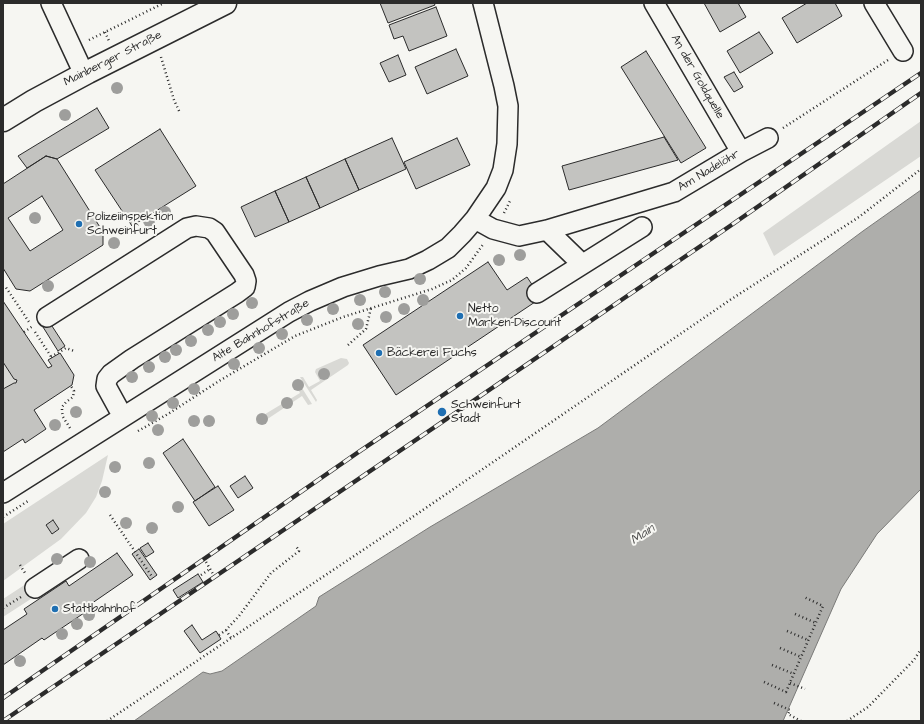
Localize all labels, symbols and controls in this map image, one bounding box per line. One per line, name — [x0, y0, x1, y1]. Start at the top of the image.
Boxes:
street label: Mainberger Straße — [62, 28, 164, 90]
street label: An der Goldquelle — [667, 32, 727, 122]
street label: Am Nadelöhr — [676, 147, 742, 195]
place label: Polizeiinspektion Schweinfurt — [87, 210, 173, 238]
marker: Polizeiinspektion Schweinfurt — [74, 219, 84, 229]
street label: Alte Bahnhofstraße — [210, 296, 312, 366]
place label: Netto Marken-Discount — [468, 302, 561, 330]
marker: Netto Marken-Discount — [455, 311, 465, 321]
place label: Bäckerei Fuchs — [387, 346, 477, 360]
marker: Bäckerei Fuchs — [374, 348, 384, 358]
place label: Schweinfurt Stadt — [451, 398, 521, 426]
marker: Schweinfurt Stadt — [436, 406, 448, 418]
water label: Main — [628, 521, 658, 549]
place label: Stattbahnhof — [63, 602, 136, 616]
marker: Stattbahnhof — [50, 604, 60, 614]

